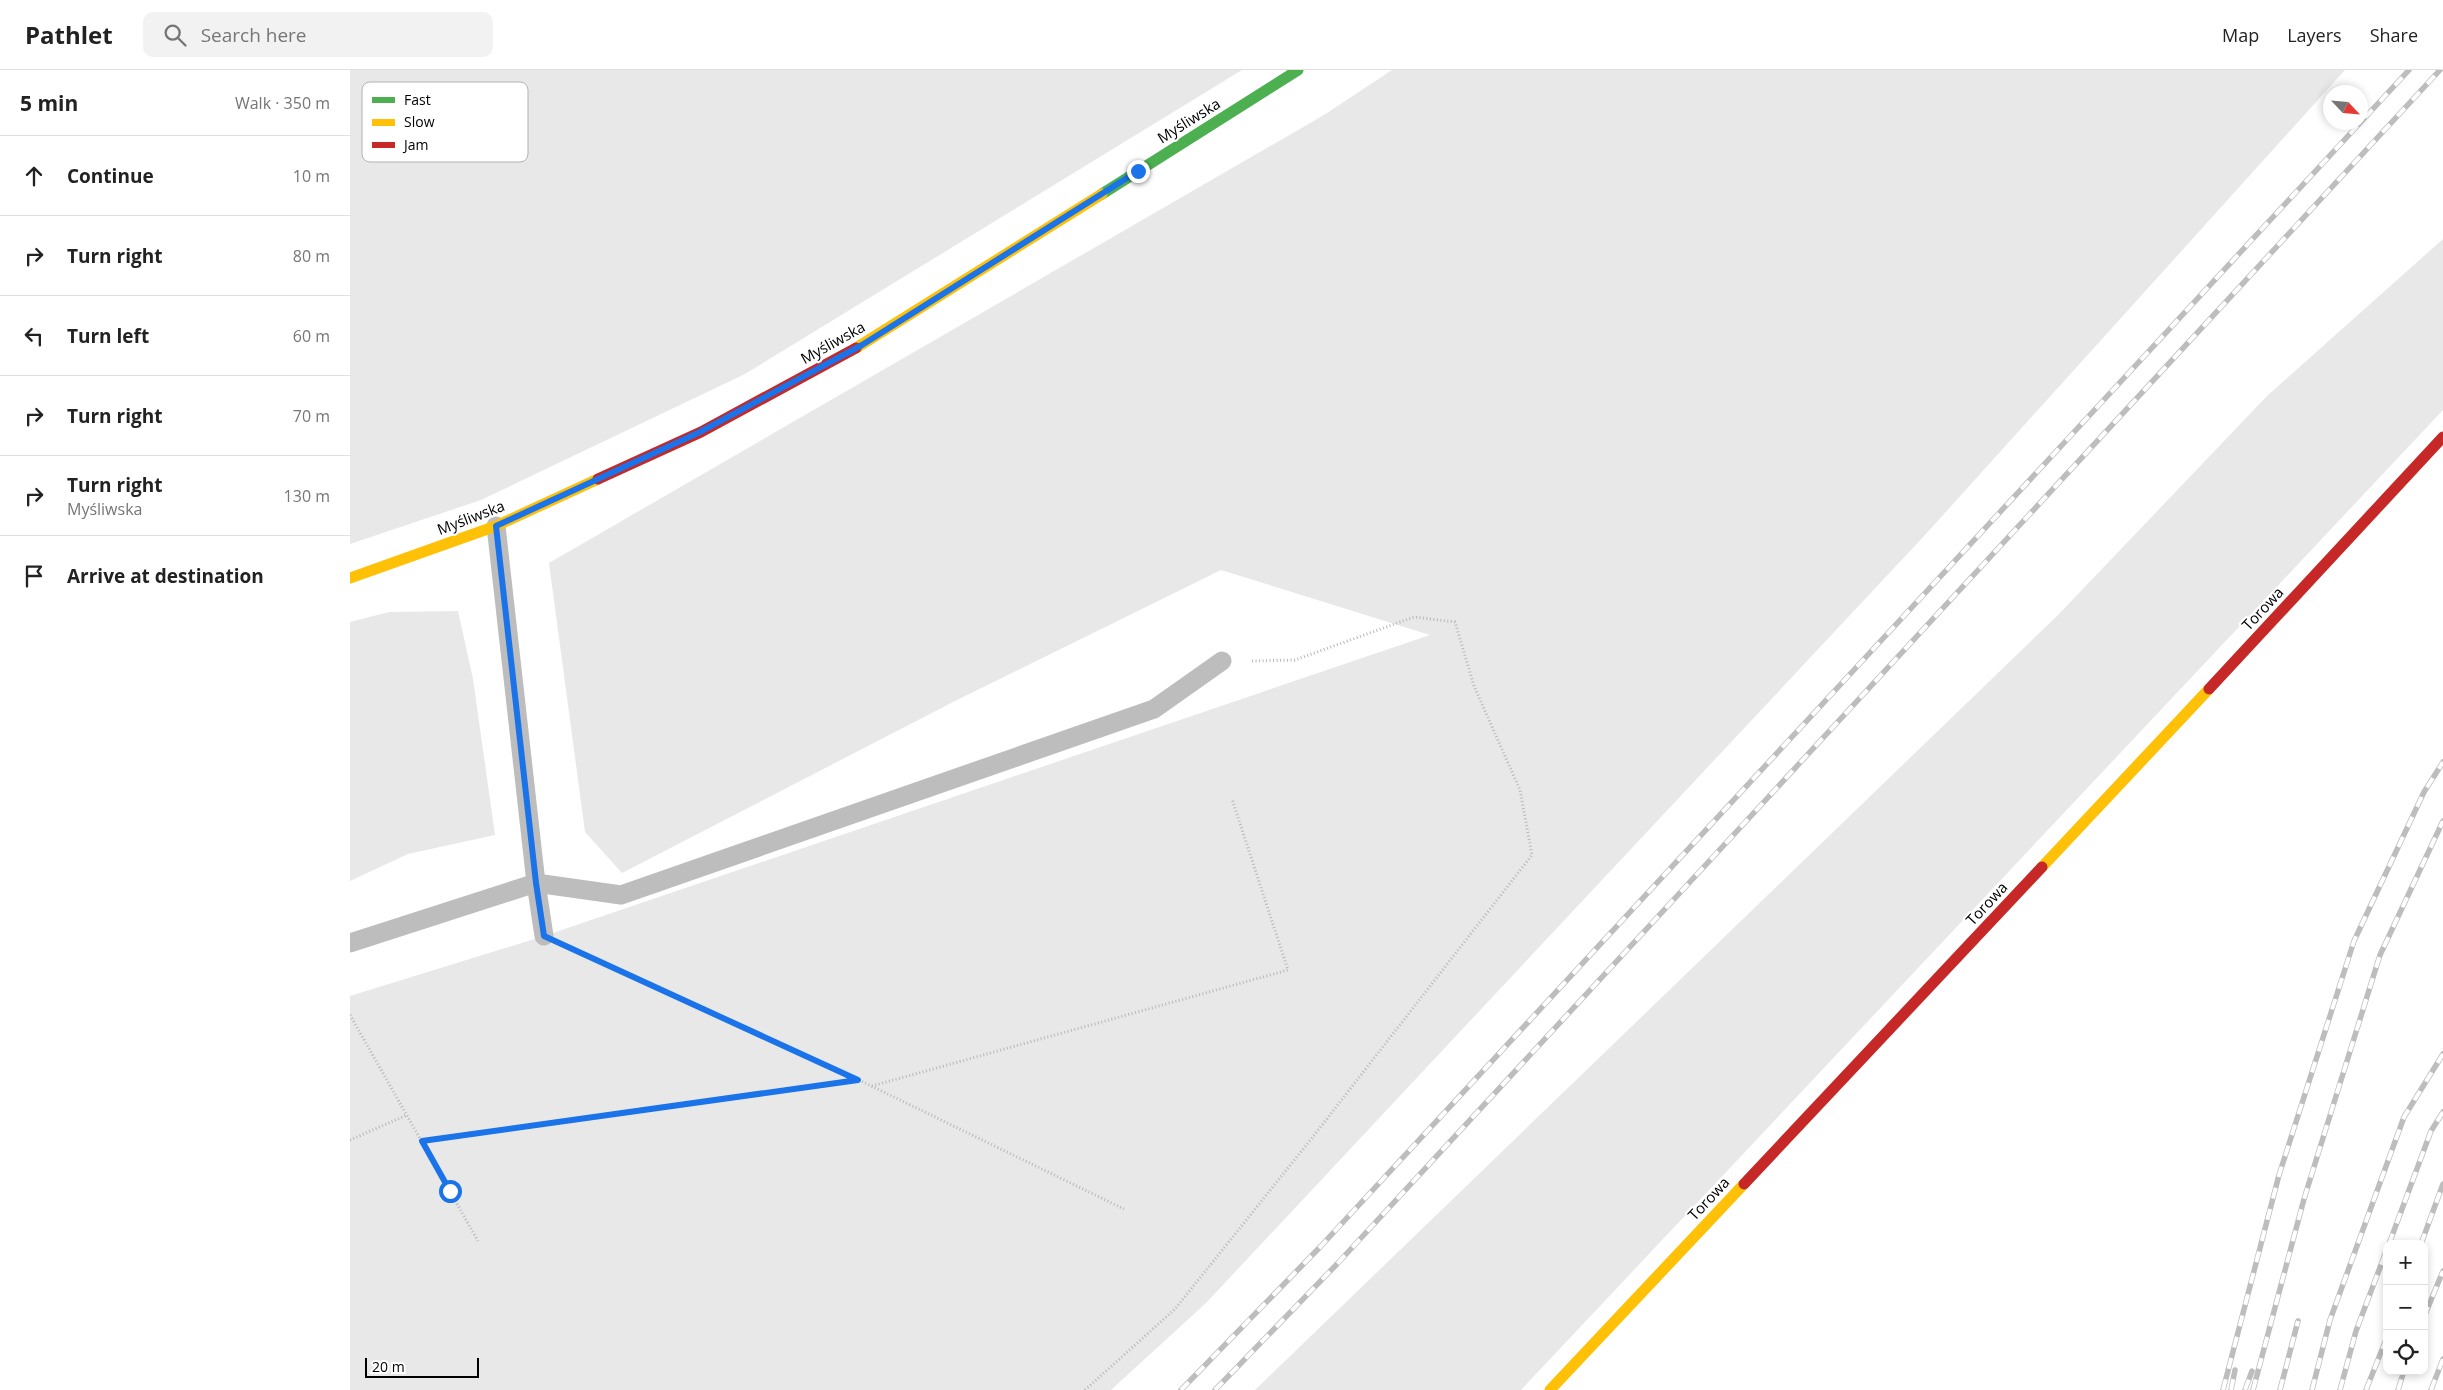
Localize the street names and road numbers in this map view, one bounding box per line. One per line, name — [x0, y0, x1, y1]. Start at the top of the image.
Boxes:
street label: Myśliwska — [1153, 93, 1224, 147]
street label: Myśliwska — [797, 316, 868, 368]
street label: Myśliwska — [434, 495, 507, 539]
street label: Torowa — [2237, 582, 2287, 634]
street label: Torowa — [1961, 877, 2011, 929]
street label: Torowa — [1683, 1172, 1733, 1224]

